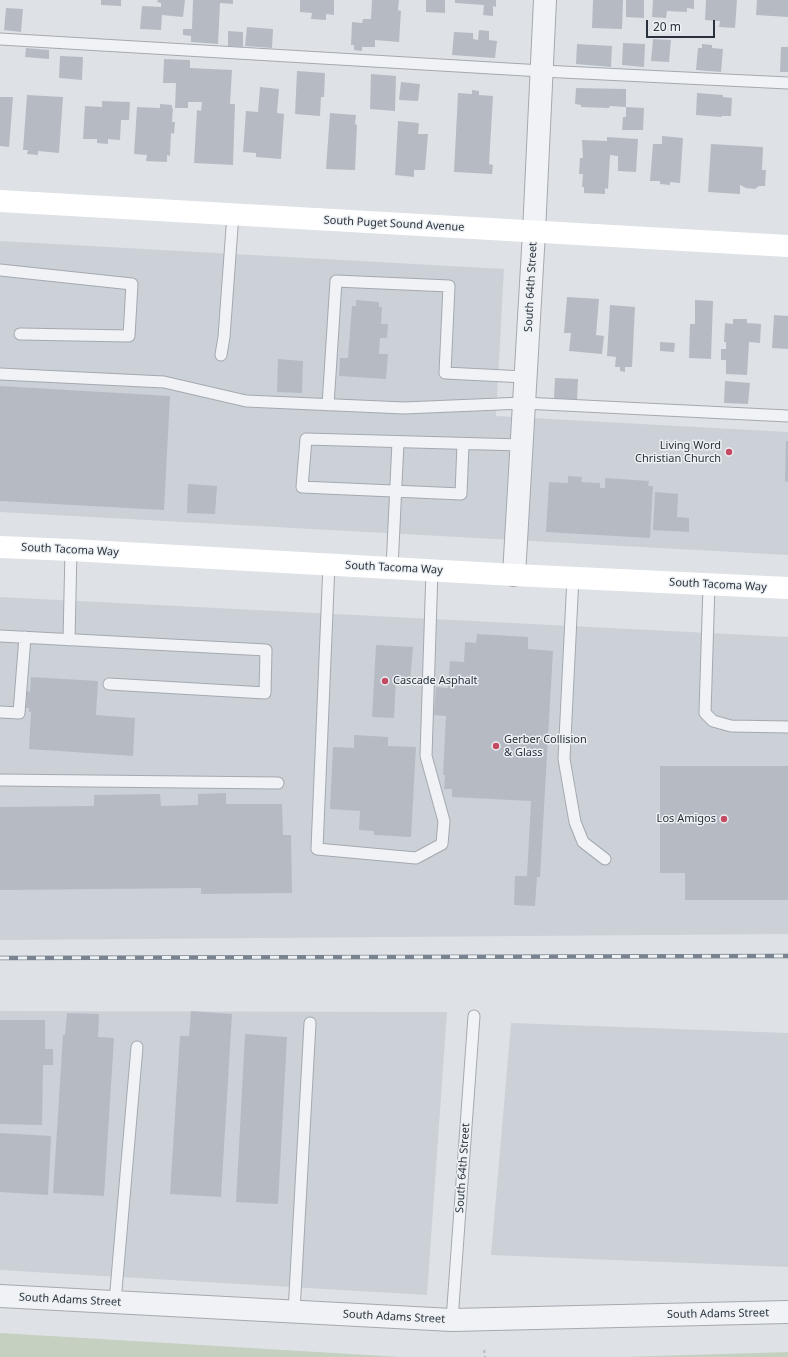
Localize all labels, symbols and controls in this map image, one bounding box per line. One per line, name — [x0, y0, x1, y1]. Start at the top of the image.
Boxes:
scale bar — [648, 12, 717, 38]
text: 20 m — [653, 18, 681, 35]
street label: South Puget Sound Avenue — [323, 214, 465, 234]
street label: South 64th Street — [522, 242, 540, 332]
place label: Living Word Christian Church — [635, 439, 721, 465]
marker: Living Word Christian Church — [724, 447, 734, 457]
street label: South Tacoma Way — [21, 541, 119, 559]
street label: South Tacoma Way — [345, 559, 443, 577]
street label: South Tacoma Way — [669, 576, 767, 594]
place label: Cascade Asphalt — [393, 674, 478, 688]
marker: Cascade Asphalt — [380, 676, 390, 686]
place label: Gerber Collision & Glass — [504, 733, 587, 759]
marker: Gerber Collision & Glass — [491, 741, 501, 751]
place label: Los Amigos — [657, 812, 716, 826]
marker: Los Amigos — [719, 814, 729, 824]
street label: South 64th Street — [453, 1123, 473, 1213]
street label: South Adams Street — [19, 1291, 121, 1309]
street label: South Adams Street — [667, 1307, 769, 1321]
street label: South Adams Street — [343, 1308, 445, 1326]

